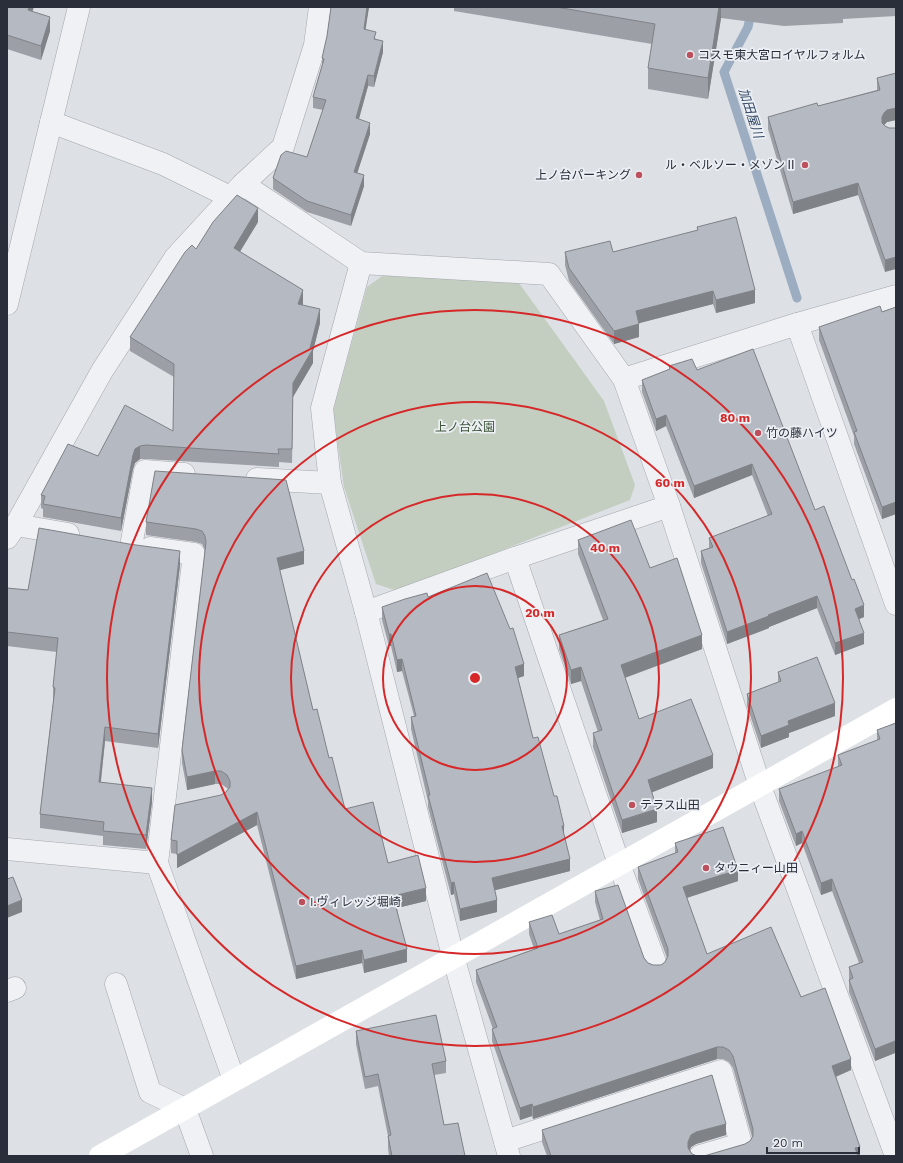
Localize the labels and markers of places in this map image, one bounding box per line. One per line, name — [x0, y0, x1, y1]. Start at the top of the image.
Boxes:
place label: コスモ東大宮ロイヤルフォルム — [698, 48, 865, 62]
marker: コスモ東大宮ロイヤルフォルム — [685, 50, 695, 60]
place label: ル・ベルソー・メゾンⅡ — [665, 158, 797, 172]
marker: ル・ベルソー・メゾンⅡ — [800, 160, 810, 170]
place label: 上ノ台パーキング — [535, 168, 631, 182]
marker: 上ノ台パーキング — [634, 170, 644, 180]
place label: 竹の藤ハイツ — [766, 426, 838, 440]
marker: 竹の藤ハイツ — [753, 428, 763, 438]
centre of rings — [468, 671, 482, 685]
place label: テラス山田 — [640, 798, 700, 812]
marker: テラス山田 — [627, 800, 637, 810]
place label: タウニィー山田 — [714, 861, 798, 875]
marker: タウニィー山田 — [701, 863, 711, 873]
place label: I.ヴィレッジ堀崎 — [310, 895, 401, 909]
marker: I.ヴィレッジ堀崎 — [297, 897, 307, 907]

